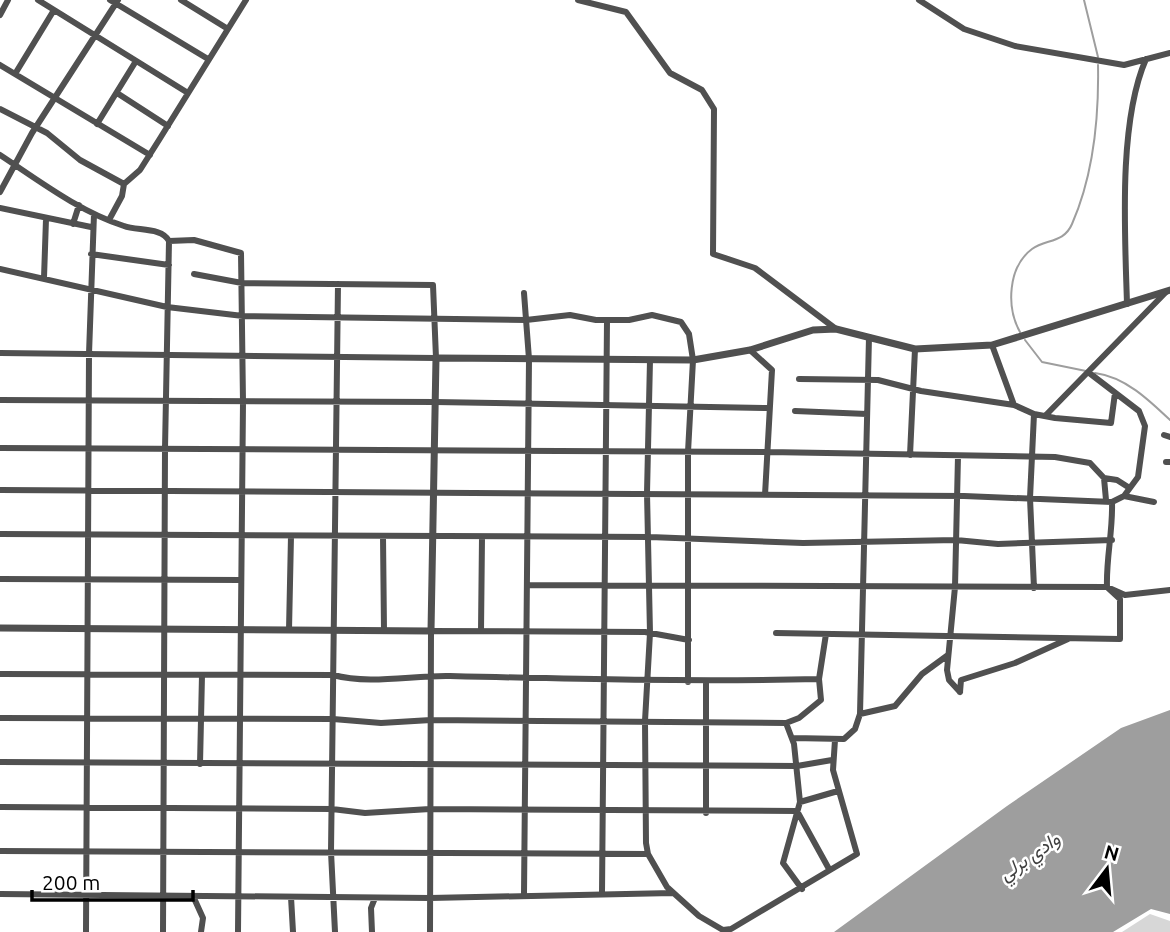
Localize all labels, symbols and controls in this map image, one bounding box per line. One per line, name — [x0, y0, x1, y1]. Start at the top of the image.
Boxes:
water label: وادي برلي — [994, 827, 1067, 889]
north arrow — [1072, 834, 1142, 904]
text: N — [1102, 840, 1122, 865]
scale bar — [32, 858, 192, 902]
text: 200 m — [42, 870, 100, 894]

